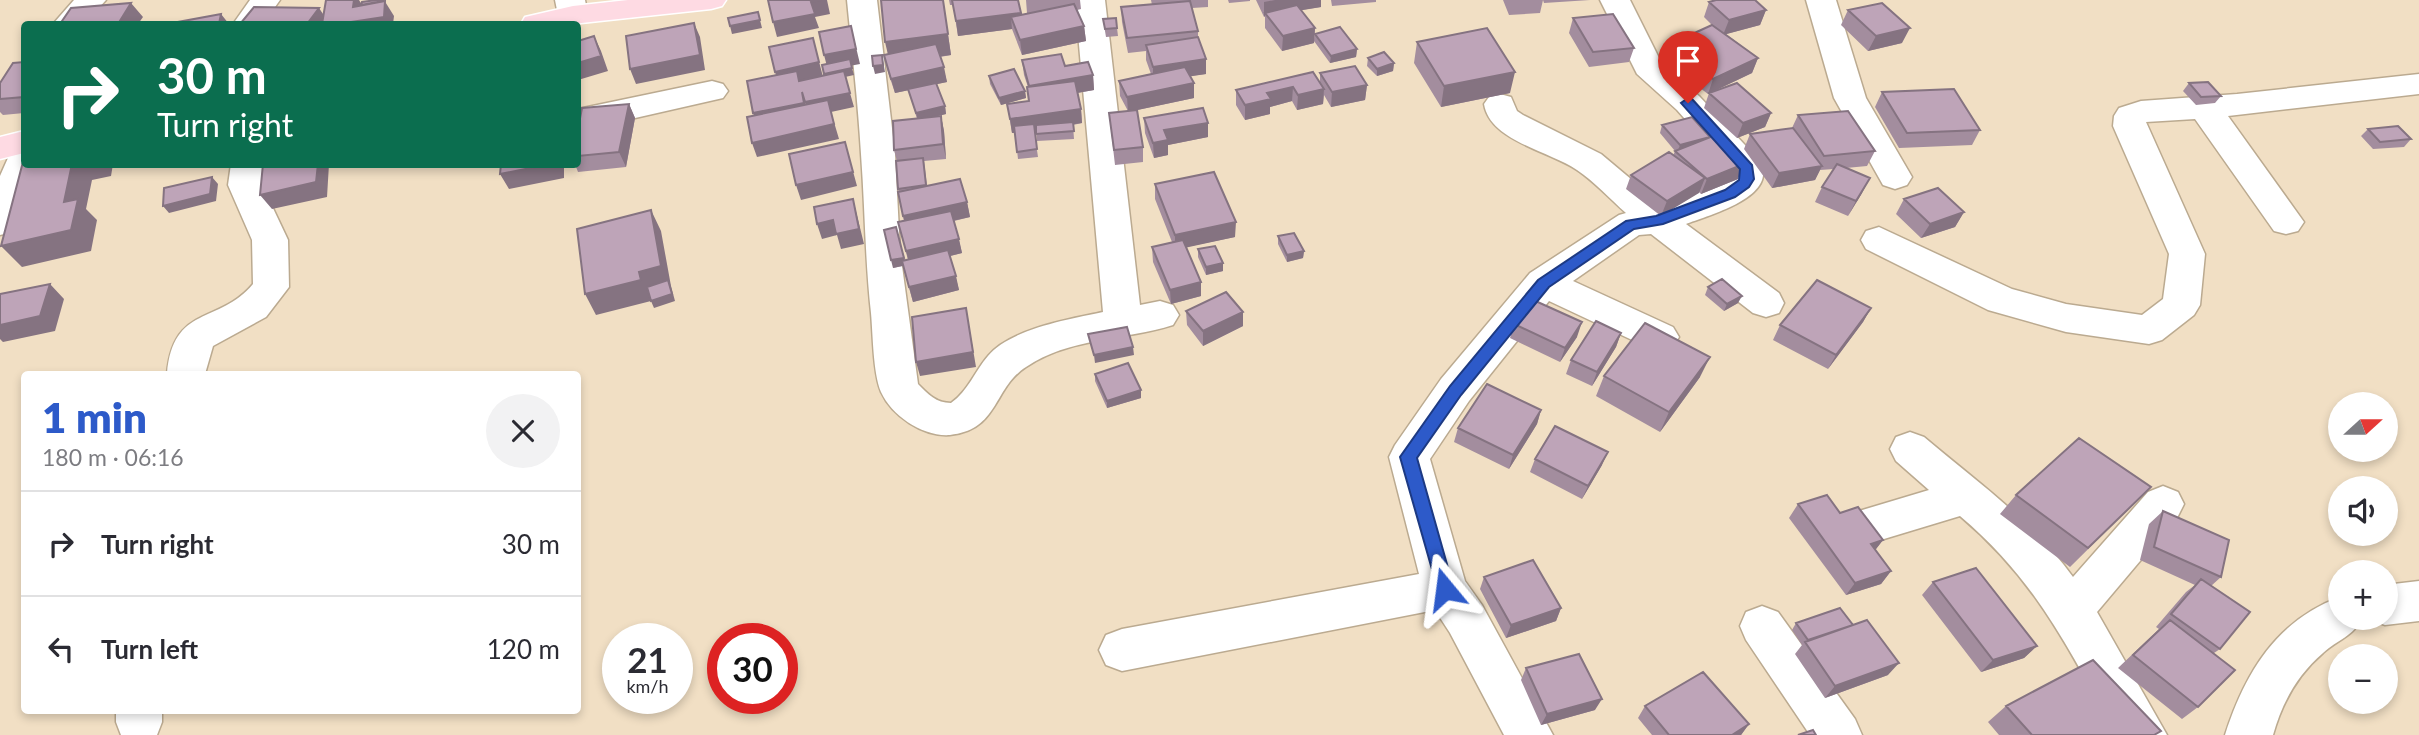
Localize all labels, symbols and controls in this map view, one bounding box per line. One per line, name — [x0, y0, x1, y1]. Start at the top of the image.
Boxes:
pin — [1658, 31, 1718, 103]
icon: arrive — [1669, 42, 1707, 80]
text: 30 m — [157, 46, 267, 104]
icon: right — [42, 49, 133, 140]
text: Turn right — [157, 105, 293, 144]
text: 1 min — [42, 392, 147, 442]
north arrow — [2328, 392, 2398, 462]
map controls — [2328, 392, 2398, 714]
button: close — [486, 394, 560, 468]
text: 180 m · 06:16 — [42, 443, 184, 471]
button: sound — [2328, 476, 2398, 546]
icon: right — [42, 525, 80, 563]
text: Turn right — [101, 528, 214, 560]
text: 30 m — [502, 528, 560, 560]
position arrow — [1408, 552, 1482, 626]
button: + — [2328, 560, 2398, 630]
speed limit sign: 30 — [707, 623, 798, 714]
icon: left — [42, 630, 80, 668]
text: Turn left — [101, 633, 198, 665]
text: 120 m — [487, 633, 560, 665]
text: 21 — [627, 638, 668, 680]
button: − — [2328, 644, 2398, 714]
text: km/h — [626, 675, 669, 697]

